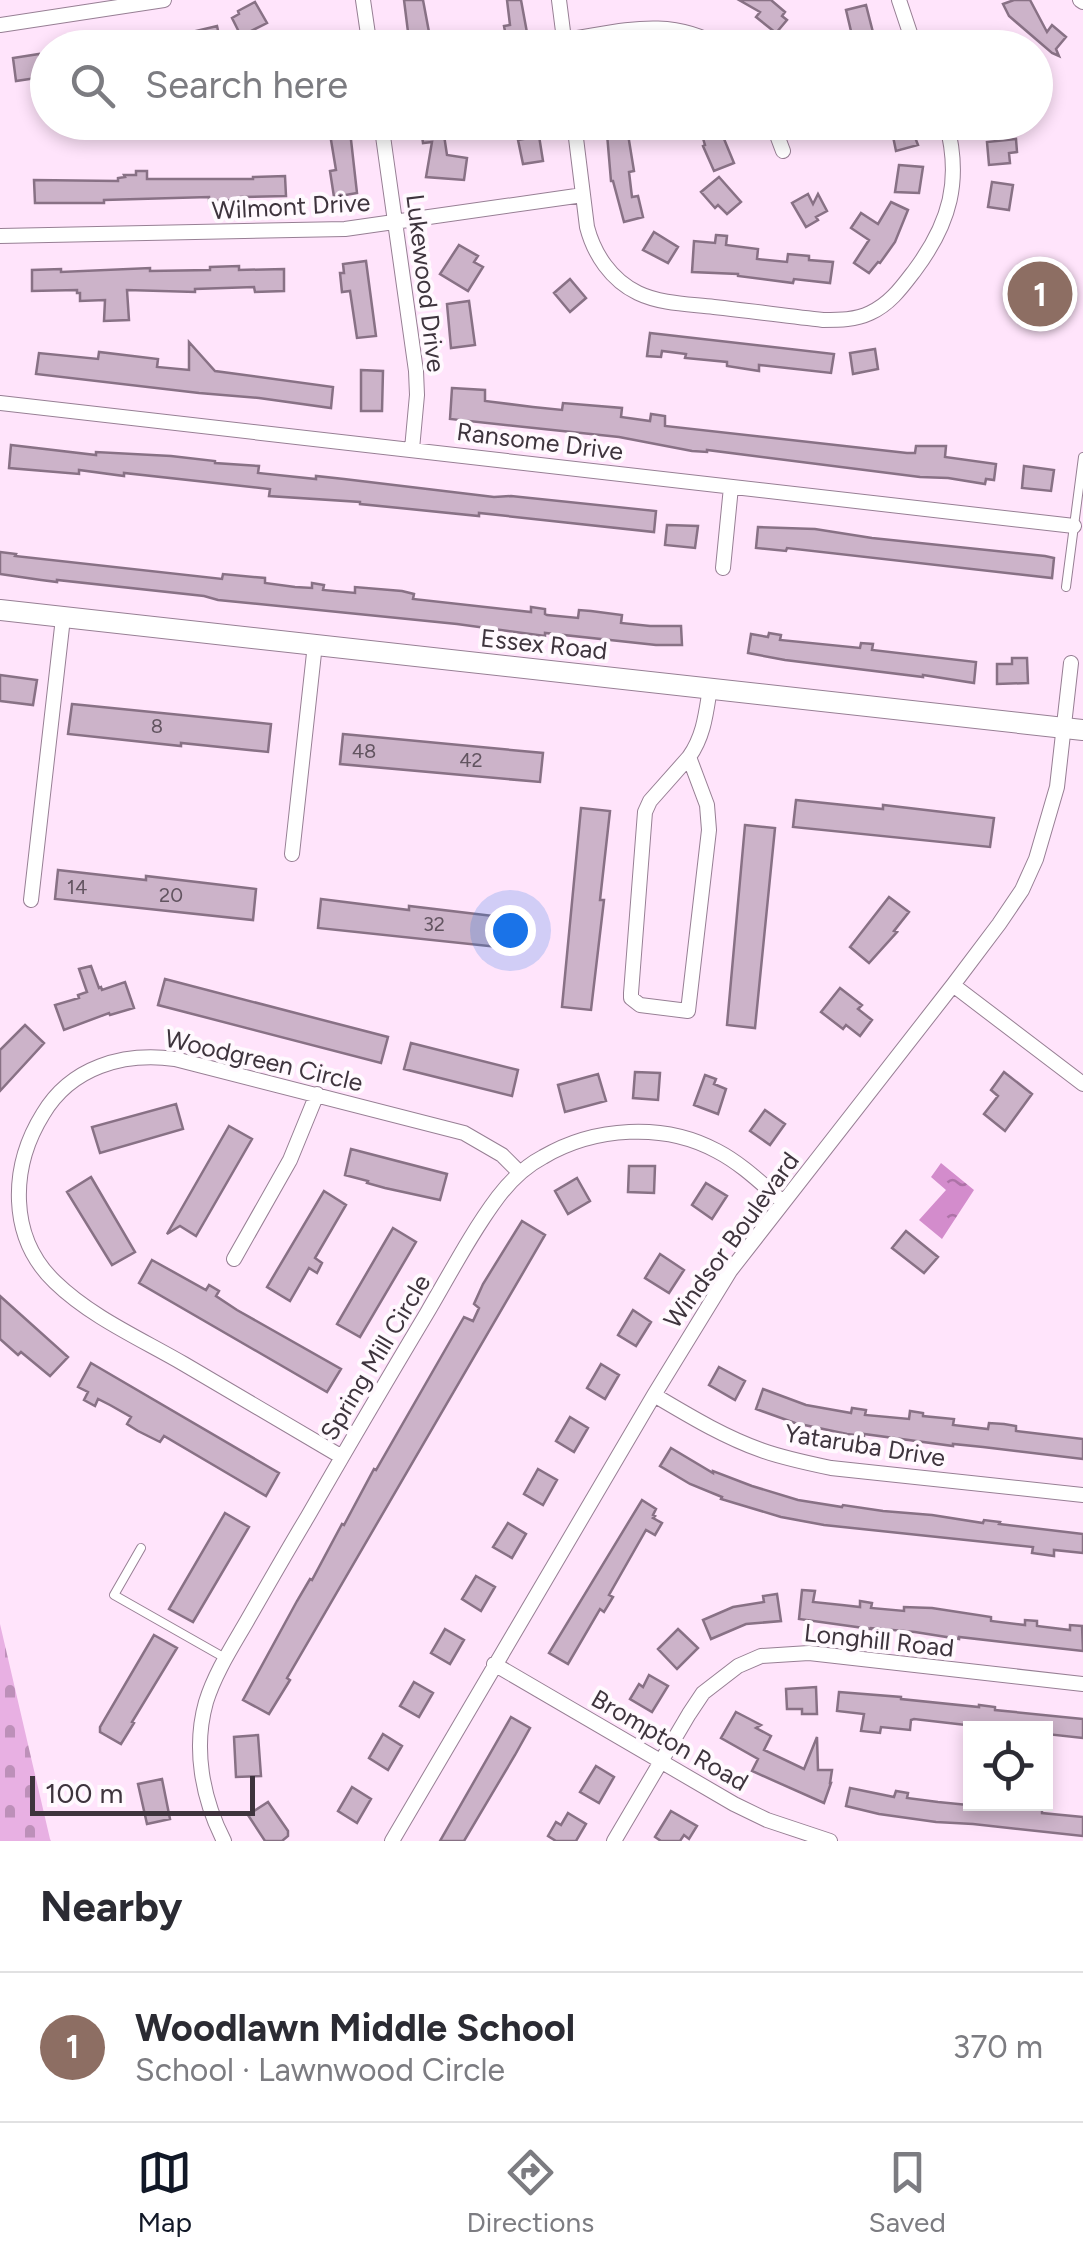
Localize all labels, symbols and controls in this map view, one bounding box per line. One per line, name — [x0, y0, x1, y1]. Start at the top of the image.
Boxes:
search box — [30, 30, 1053, 140]
icon: search — [65, 58, 120, 113]
text: Search here — [145, 62, 348, 108]
street label: Wilmont Drive — [211, 187, 371, 225]
street label: Lukewood Drive — [400, 192, 452, 374]
pin: 1 — [1008, 256, 1072, 332]
street label: Ransome Drive — [455, 416, 625, 466]
street label: Essex Road — [479, 622, 609, 666]
house number: 8 — [151, 714, 163, 738]
house number: 48 — [352, 739, 376, 763]
house number: 42 — [459, 748, 483, 772]
house number: 14 — [67, 875, 87, 899]
house number: 20 — [159, 883, 183, 907]
your location — [485, 905, 536, 956]
house number: 32 — [423, 912, 445, 936]
street label: Woodgreen Circle — [162, 1023, 366, 1097]
street label: Windsor Boulevard — [657, 1146, 805, 1334]
street label: Spring Mill Circle — [314, 1269, 436, 1445]
street label: Yataruba Drive — [783, 1417, 947, 1473]
street label: Longhill Road — [803, 1617, 955, 1663]
street label: Brompton Road — [586, 1683, 754, 1797]
map controls — [963, 1721, 1053, 1811]
button: locate — [963, 1721, 1053, 1811]
scale bar — [30, 1771, 255, 1816]
text: 100 m — [45, 1776, 123, 1810]
text: Nearby — [40, 1881, 182, 1932]
text: Woodlawn Middle School — [135, 2005, 575, 2051]
text: 1 — [66, 2028, 79, 2066]
text: 370 m — [953, 2028, 1043, 2066]
text: School · Lawnwood Circle — [135, 2051, 505, 2089]
tab: Map — [137, 2145, 192, 2239]
tab: Directions — [467, 2145, 594, 2239]
tab: Saved — [869, 2145, 946, 2239]

